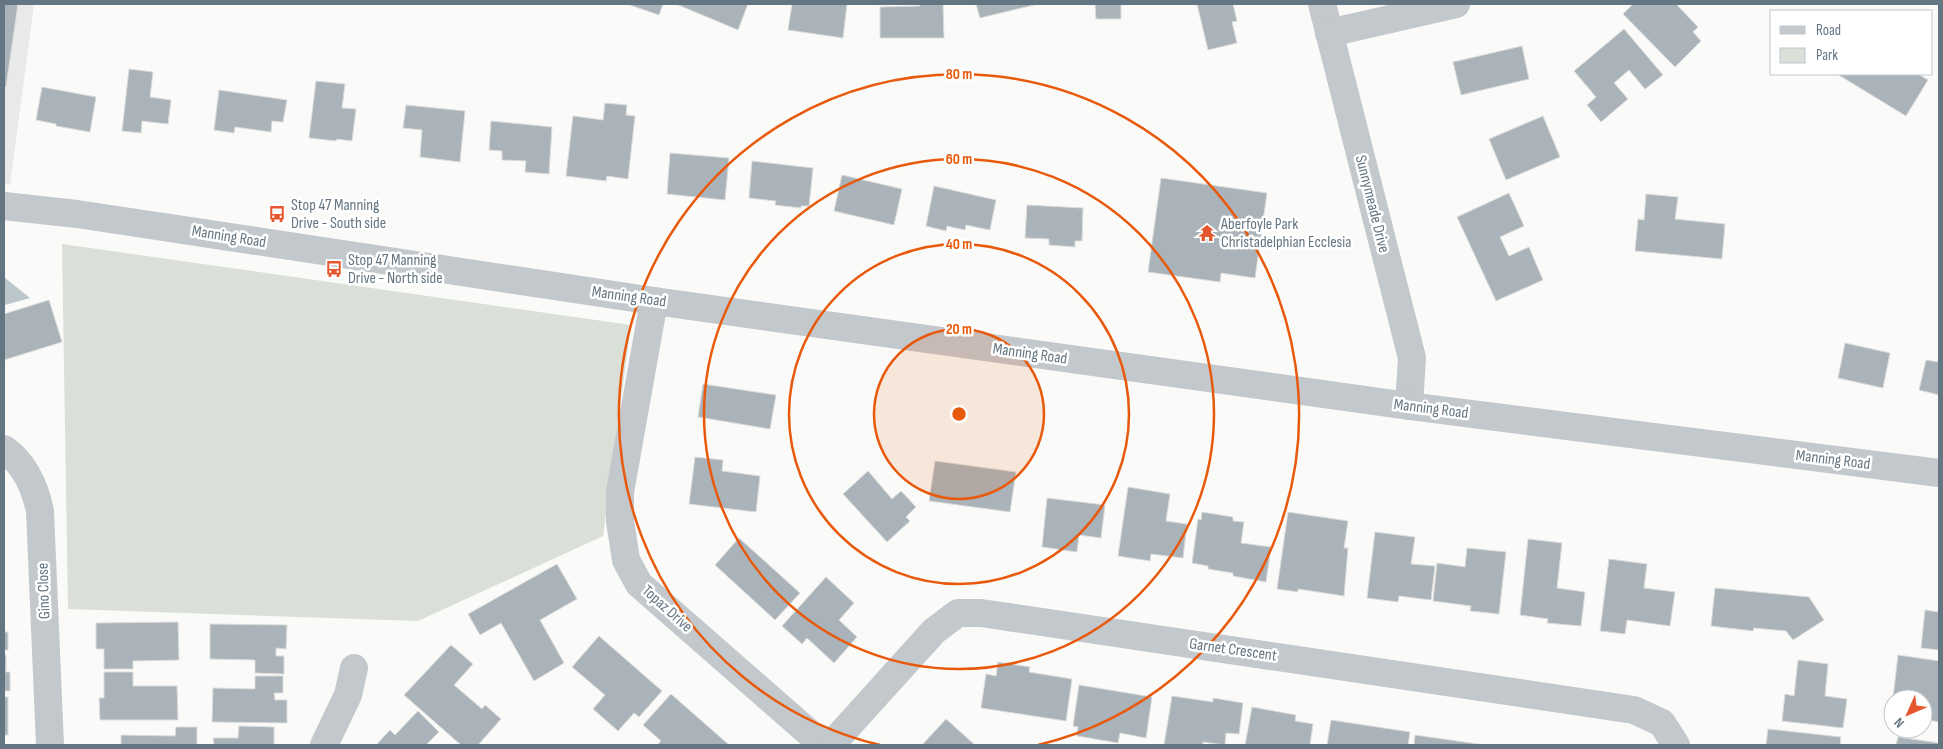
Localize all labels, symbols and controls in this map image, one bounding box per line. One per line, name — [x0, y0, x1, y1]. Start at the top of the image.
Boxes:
legend — [1770, 10, 1933, 75]
text: Road — [1816, 21, 1841, 40]
text: Park — [1816, 46, 1838, 65]
text: 80 m — [946, 65, 972, 84]
text: 60 m — [946, 150, 972, 169]
street label: Sunnymeade Drive — [1351, 153, 1393, 255]
place label: Stop 47 Manning Drive - South side — [291, 196, 386, 233]
bus stop icon: Stop 47 Manning Drive - South side — [267, 204, 287, 224]
place label: Aberfoyle Park Christadelphian Ecclesia — [1220, 215, 1351, 252]
street label: Manning Road — [191, 222, 267, 252]
temple icon: Aberfoyle Park Christadelphian Ecclesia — [1197, 223, 1217, 243]
text: 40 m — [946, 235, 972, 254]
place label: Stop 47 Manning Drive - North side — [348, 251, 443, 288]
bus stop icon: Stop 47 Manning Drive - North side — [324, 259, 344, 279]
street label: Manning Road — [591, 282, 667, 312]
text: 20 m — [946, 320, 972, 339]
street label: Manning Road — [992, 339, 1068, 369]
street label: Manning Road — [1393, 395, 1469, 423]
centre of rings — [950, 405, 968, 423]
street label: Manning Road — [1795, 446, 1871, 474]
street label: Gino Close — [34, 562, 54, 620]
street label: Topaz Drive — [638, 582, 696, 636]
street label: Garnet Crescent — [1188, 634, 1278, 666]
north arrow — [1883, 689, 1933, 739]
text: N — [1891, 714, 1908, 731]

